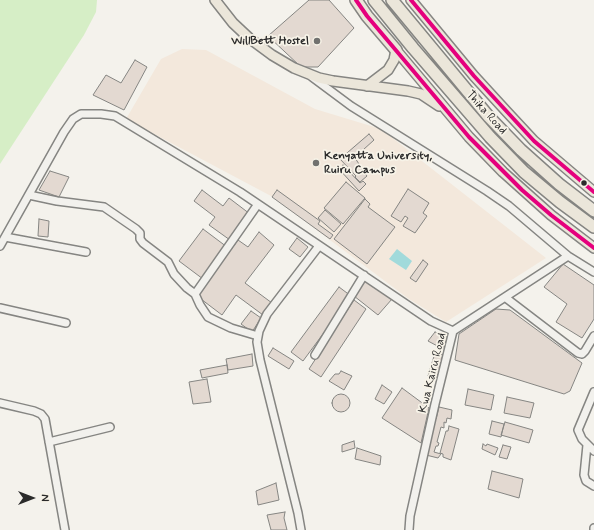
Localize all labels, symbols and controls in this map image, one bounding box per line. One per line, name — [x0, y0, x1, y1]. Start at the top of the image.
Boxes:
place label: WillBett Hostel — [231, 34, 309, 48]
marker: WillBett Hostel — [312, 36, 322, 46]
street label: Thika Road — [463, 88, 509, 138]
place label: Kenyatta University, Ruiru Campus — [324, 149, 432, 177]
marker: Kenyatta University, Ruiru Campus — [311, 158, 321, 168]
unlabelled marker — [579, 178, 589, 188]
street label: Kwa Kairu Road — [416, 331, 450, 415]
north arrow — [12, 478, 52, 518]
text: N — [37, 494, 51, 502]

